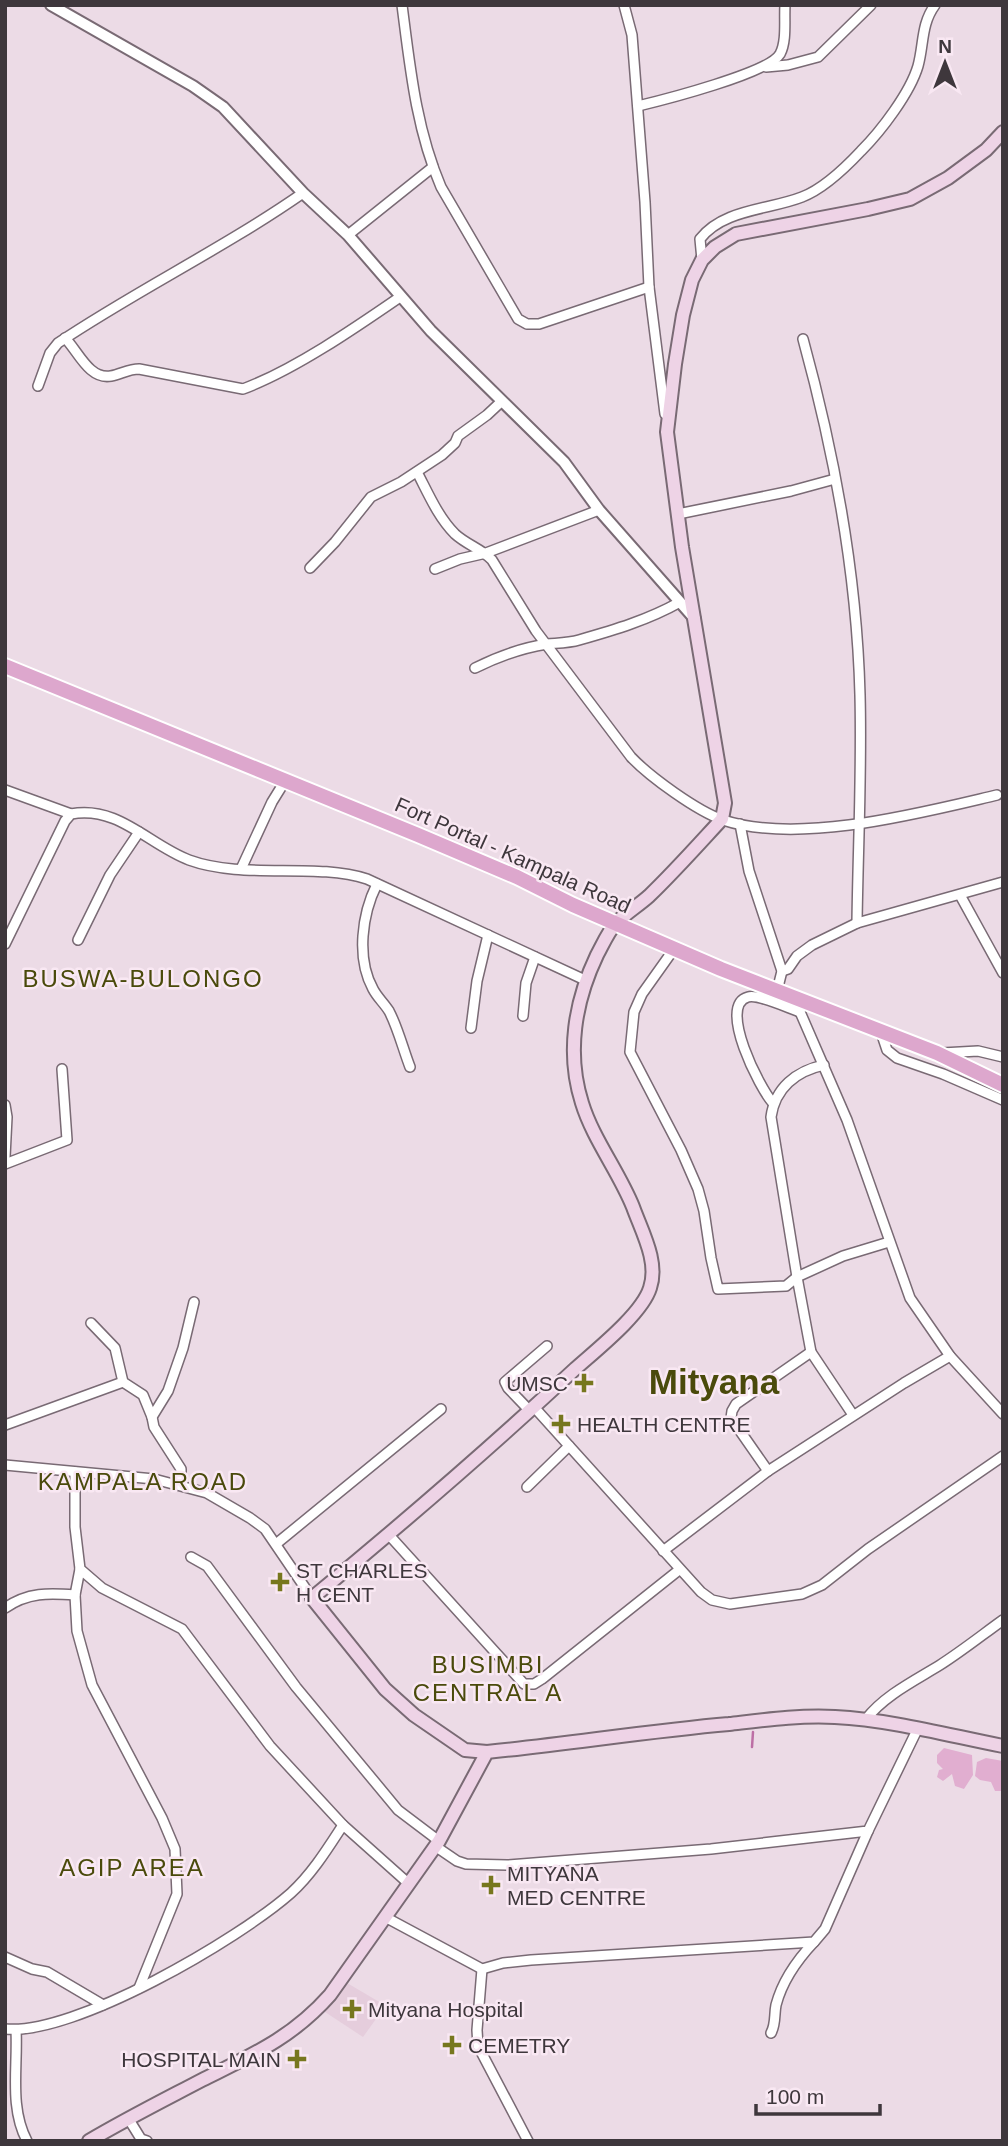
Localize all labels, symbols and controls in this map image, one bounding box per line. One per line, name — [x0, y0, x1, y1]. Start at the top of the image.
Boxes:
north arrow — [910, 28, 980, 98]
text: N — [938, 36, 952, 57]
street label: Fort Portal - Kampala Road — [392, 793, 634, 917]
district label: BUSWA-BULONGO — [22, 965, 264, 992]
district label: Mityana — [649, 1362, 780, 1401]
place label: UMSC — [506, 1372, 568, 1395]
marker: UMSC — [574, 1373, 594, 1393]
place label: HEALTH CENTRE — [577, 1413, 750, 1436]
marker: HEALTH CENTRE — [551, 1414, 571, 1434]
district label: KAMPALA ROAD — [38, 1468, 248, 1495]
place label: ST CHARLES H CENT — [296, 1559, 428, 1606]
marker: ST CHARLES H CENT — [270, 1572, 290, 1592]
district label: BUSIMBI CENTRAL A — [413, 1651, 563, 1706]
district label: AGIP AREA — [59, 1854, 205, 1881]
place label: MITYANA MED CENTRE — [507, 1862, 646, 1909]
marker: MITYANA MED CENTRE — [481, 1875, 501, 1895]
place label: Mityana Hospital — [368, 1998, 523, 2021]
marker: Mityana Hospital — [342, 1999, 362, 2019]
place label: CEMETRY — [468, 2034, 570, 2057]
marker: CEMETRY — [442, 2035, 462, 2055]
place label: HOSPITAL MAIN — [121, 2048, 281, 2071]
marker: HOSPITAL MAIN — [287, 2049, 307, 2069]
scale bar — [756, 2072, 880, 2116]
text: 100 m — [766, 2085, 824, 2108]

